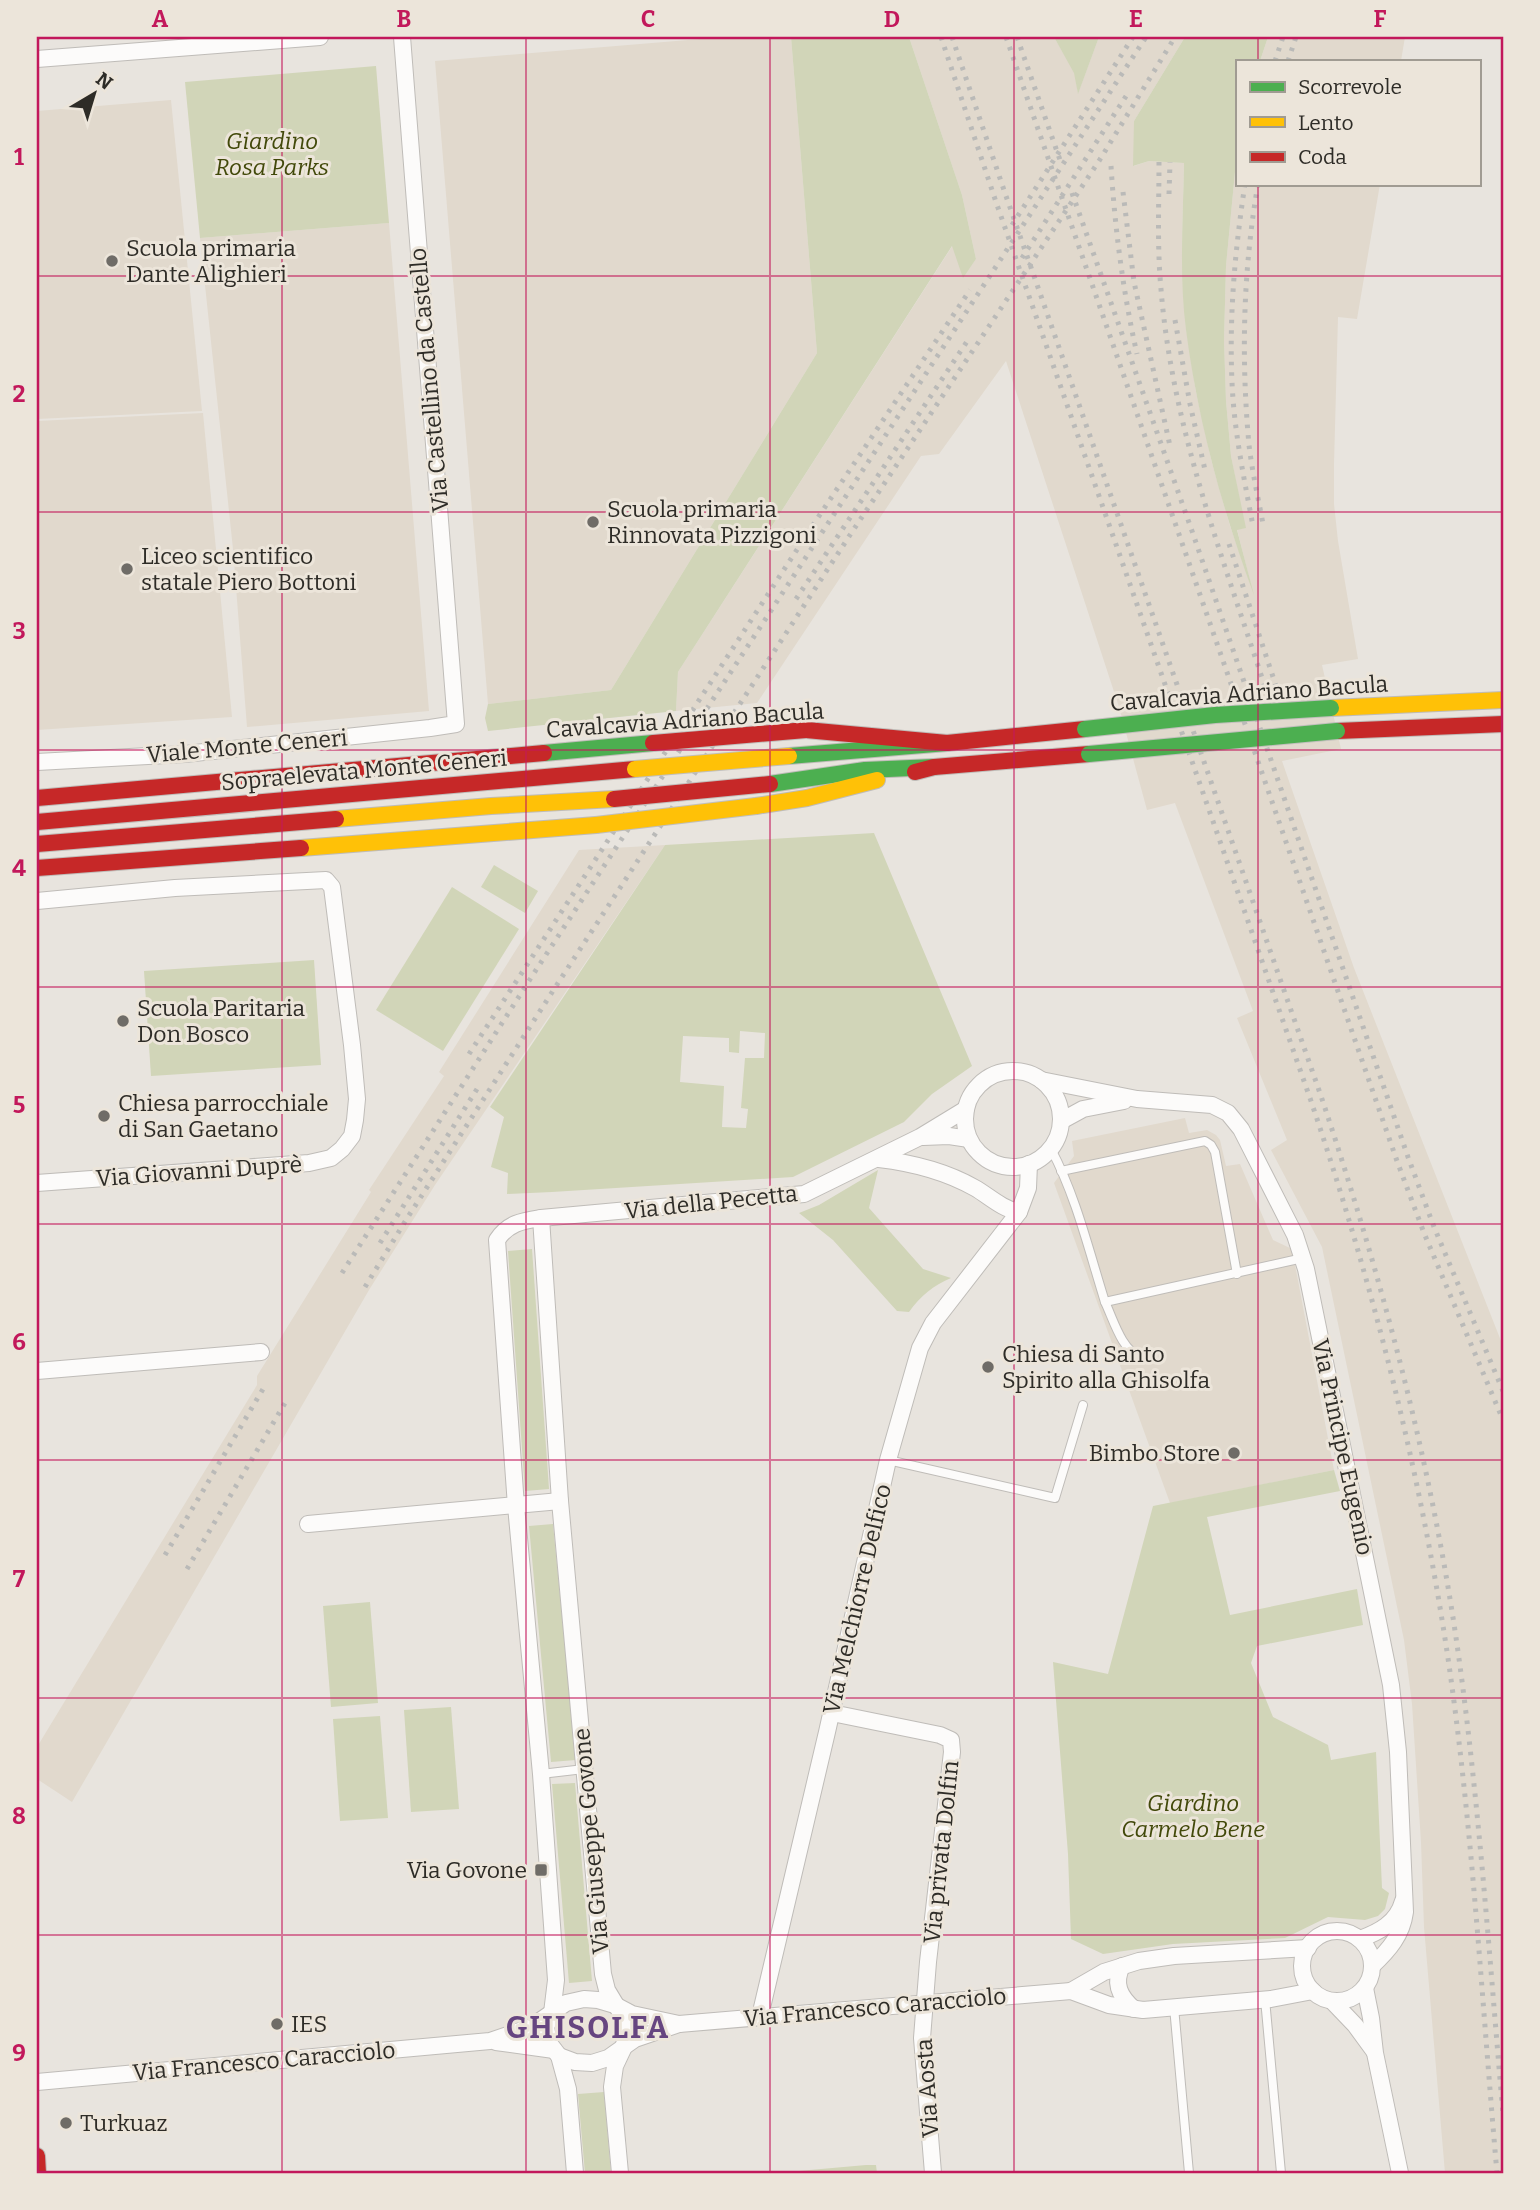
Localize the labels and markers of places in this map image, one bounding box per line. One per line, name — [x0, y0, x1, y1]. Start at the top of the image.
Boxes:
place label: Scuola primaria Dante Alighieri — [126, 234, 296, 288]
marker: Scuola primaria Dante Alighieri — [104, 253, 120, 269]
place label: Scuola primaria Rinnovata Pizzigoni — [607, 495, 817, 549]
marker: Scuola primaria Rinnovata Pizzigoni — [585, 514, 601, 530]
place label: Liceo scientifico statale Piero Bottoni — [141, 542, 356, 596]
marker: Liceo scientifico statale Piero Bottoni — [119, 561, 135, 577]
place label: Scuola Paritaria Don Bosco — [137, 994, 305, 1048]
marker: Scuola Paritaria Don Bosco — [115, 1013, 131, 1029]
place label: Chiesa parrocchiale di San Gaetano — [118, 1089, 328, 1143]
marker: Chiesa parrocchiale di San Gaetano — [96, 1108, 112, 1124]
place label: Chiesa di Santo Spirito alla Ghisolfa — [1002, 1340, 1210, 1394]
marker: Chiesa di Santo Spirito alla Ghisolfa — [980, 1359, 996, 1375]
place label: Bimbo Store — [1089, 1439, 1220, 1467]
marker: Bimbo Store — [1226, 1445, 1242, 1461]
place label: Via Govone — [407, 1856, 527, 1884]
marker: Via Govone — [533, 1862, 549, 1878]
place label: IES — [291, 2010, 327, 2038]
marker: IES — [269, 2016, 285, 2032]
place label: Turkuaz — [80, 2109, 168, 2137]
marker: Turkuaz — [58, 2115, 74, 2131]

